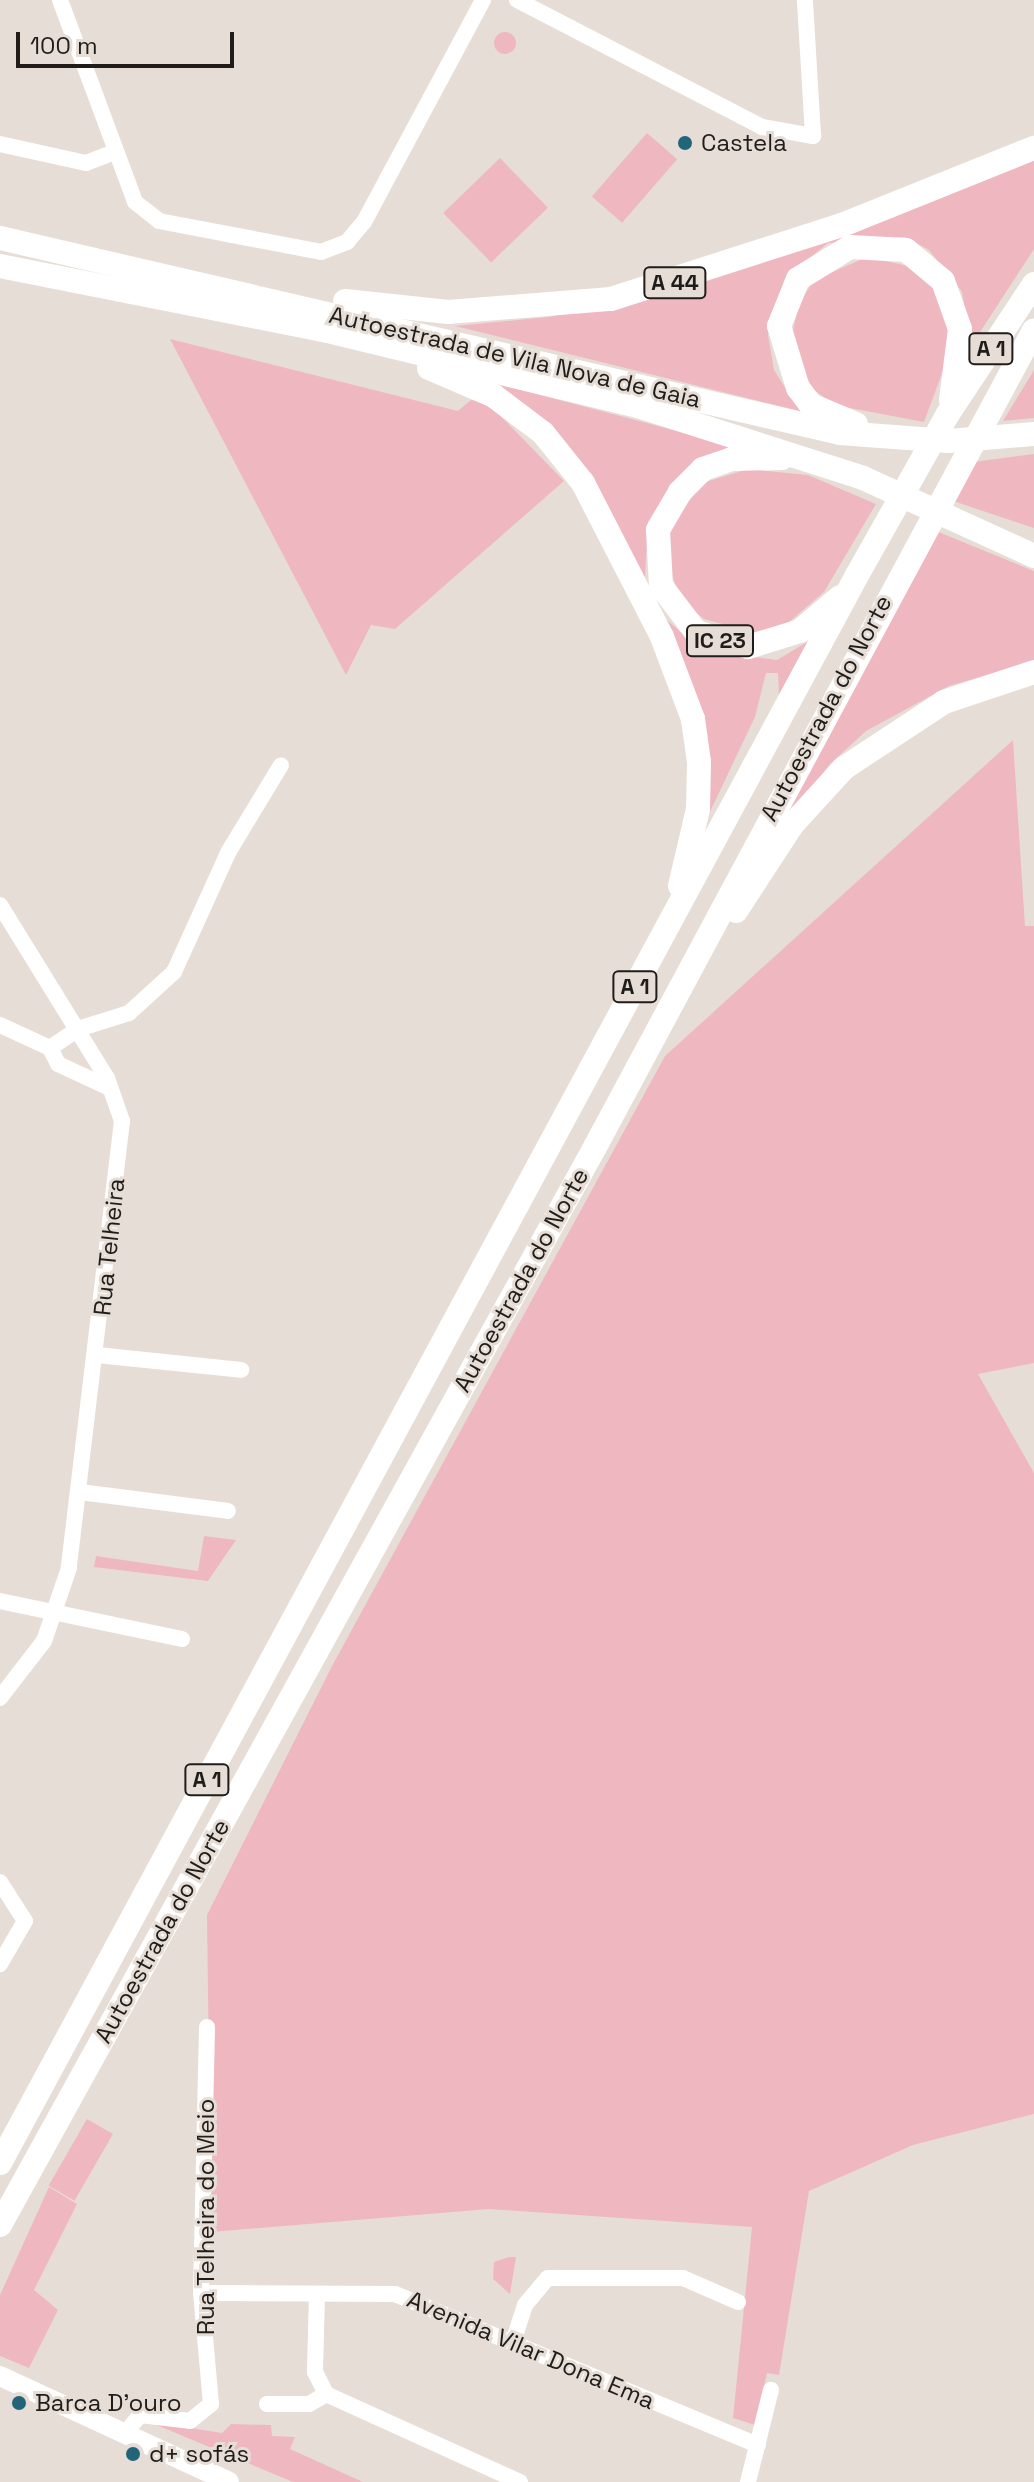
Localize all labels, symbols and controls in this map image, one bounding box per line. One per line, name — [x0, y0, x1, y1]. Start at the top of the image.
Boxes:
scale bar — [20, 16, 238, 66]
text: 100 m — [30, 30, 98, 61]
place label: Castela — [701, 129, 787, 157]
marker: Castela — [676, 134, 694, 152]
road number: A 44 — [643, 265, 707, 301]
street label: Autoestrada de Vila Nova de Gaia — [326, 300, 704, 414]
road number: A 1 — [967, 331, 1015, 367]
street label: Autoestrada do Norte — [754, 590, 898, 826]
road number: IC 23 — [684, 623, 756, 659]
road number: A 1 — [611, 969, 659, 1005]
street label: Autoestrada do Norte — [447, 1163, 595, 1397]
street label: Rua Telheira — [87, 1176, 131, 1318]
road number: A 1 — [183, 1762, 231, 1798]
street label: Autoestrada do Norte — [88, 1814, 236, 2048]
street label: Rua Telheira do Meio — [192, 2098, 220, 2336]
street label: Avenida Vilar Dona Ema — [403, 2285, 659, 2415]
place label: Barca D'ouro — [35, 2389, 181, 2417]
marker: Barca D'ouro — [10, 2394, 28, 2412]
place label: d+ sofás — [149, 2440, 249, 2468]
marker: d+ sofás — [124, 2445, 142, 2463]

